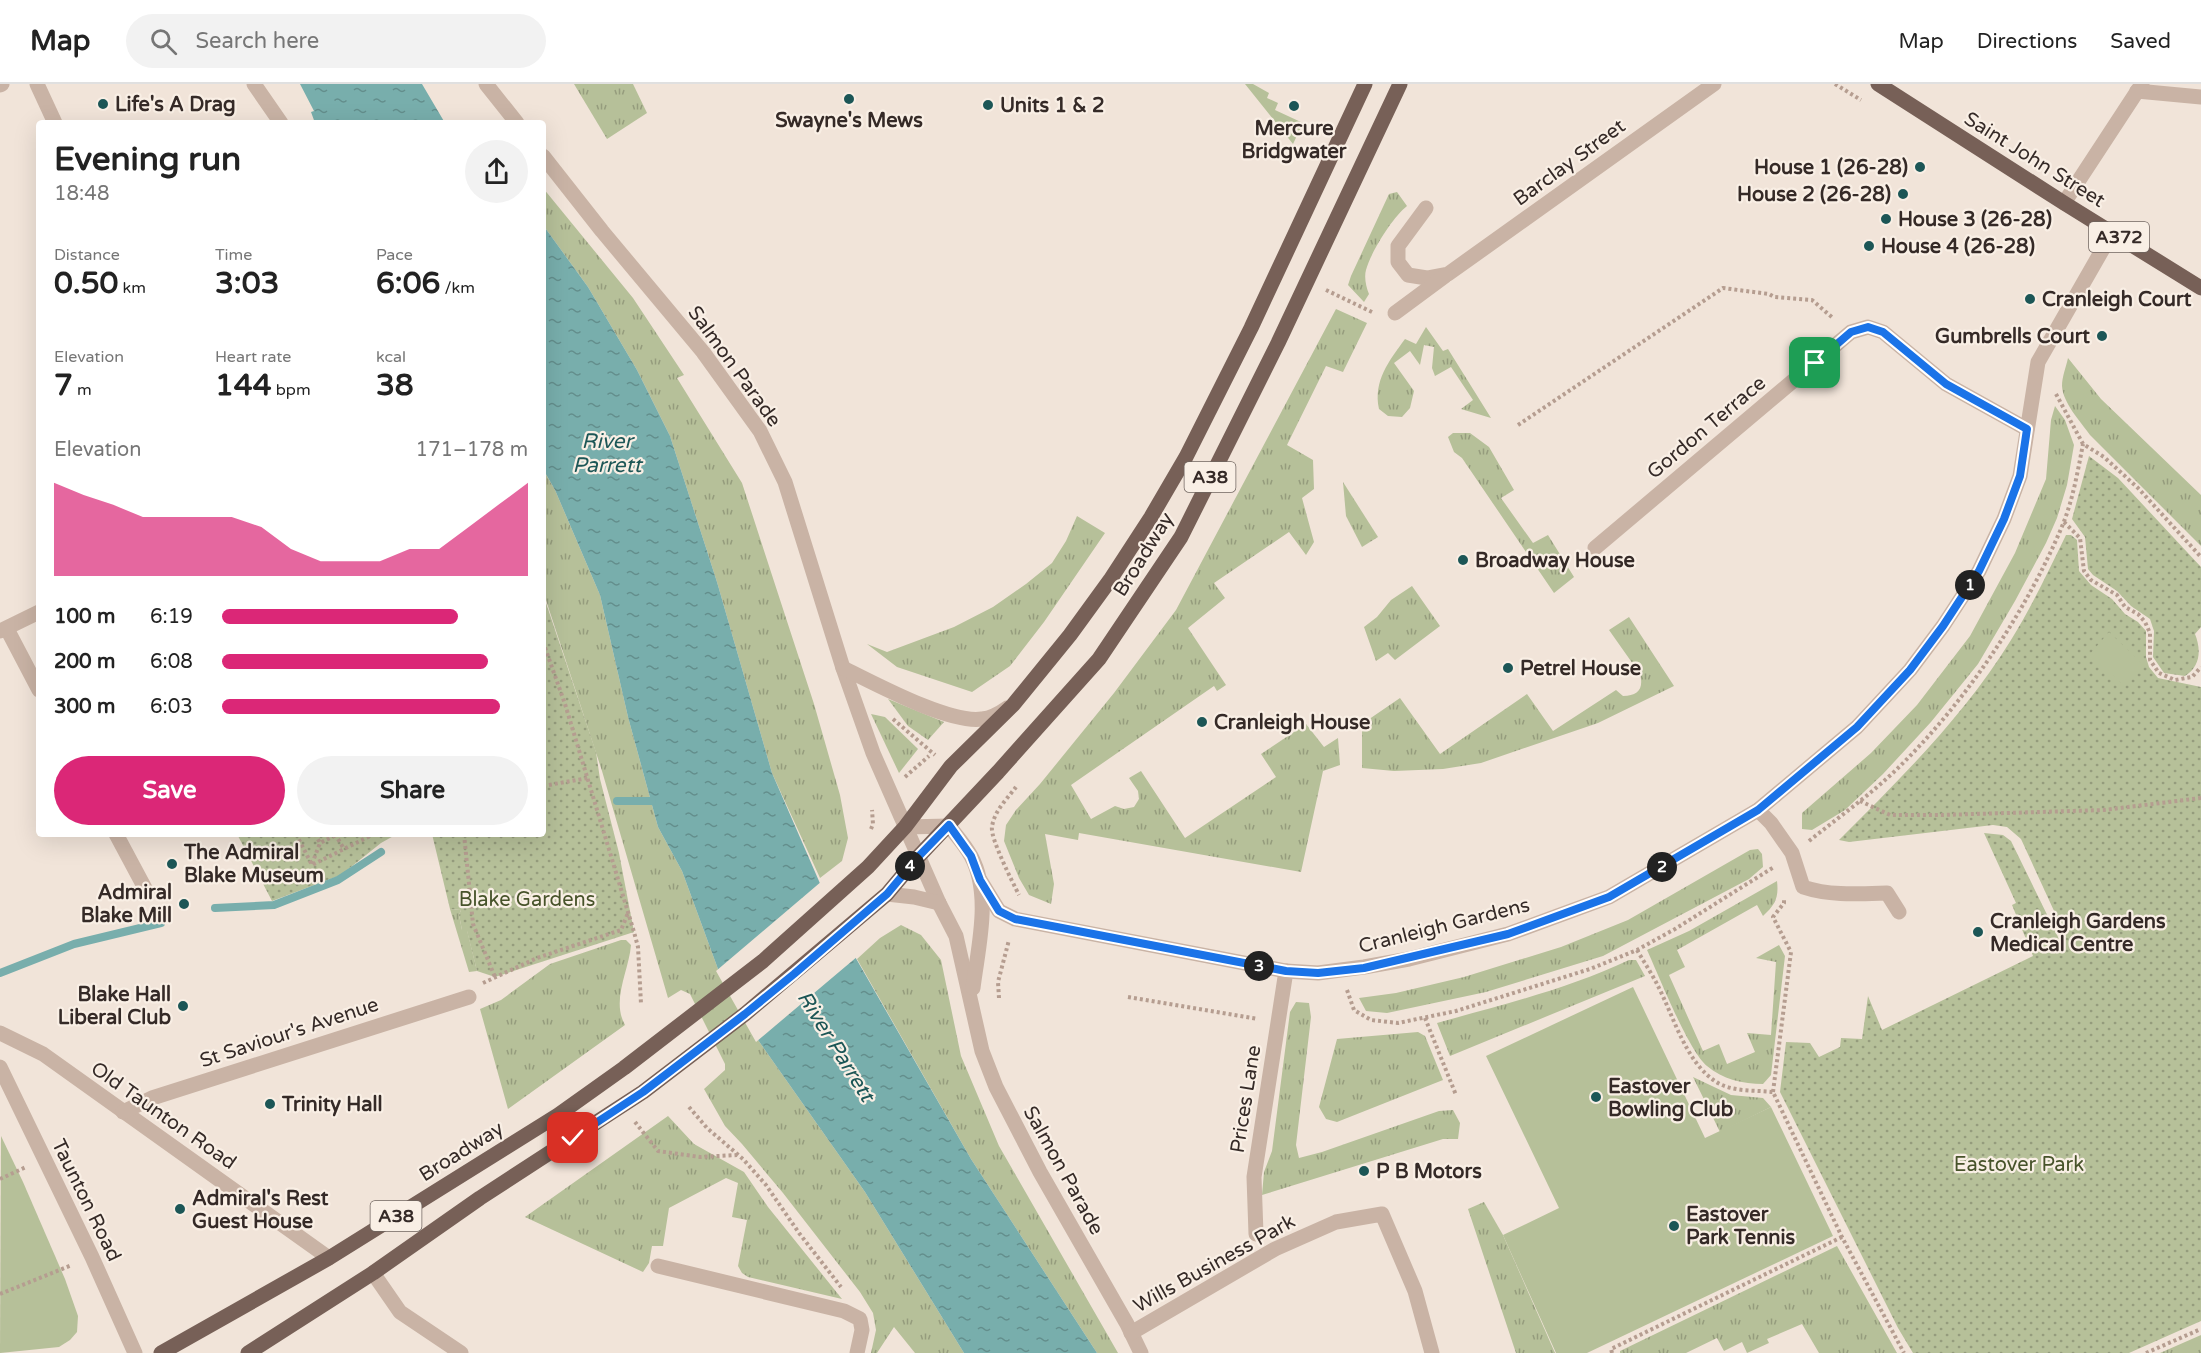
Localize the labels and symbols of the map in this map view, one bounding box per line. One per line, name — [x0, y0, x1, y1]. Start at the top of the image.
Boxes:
marker: Swayne's Mews — [842, 92, 856, 106]
place label: Life's A Drag — [115, 93, 236, 117]
place label: Units 1 & 2 — [1000, 94, 1105, 118]
marker: Life's A Drag — [96, 97, 110, 111]
marker: Units 1 & 2 — [981, 98, 995, 112]
marker: Mercure Bridgwater — [1287, 99, 1301, 113]
street label: Saint John Street — [1960, 107, 2110, 213]
place label: Swayne's Mews — [775, 109, 923, 133]
street label: Barclay Street — [1509, 114, 1630, 211]
place label: Mercure Bridgwater — [1242, 117, 1347, 164]
place label: House 1 (26-28) — [1754, 156, 1908, 180]
marker: House 1 (26-28) — [1913, 160, 1927, 174]
place label: House 2 (26-28) — [1737, 183, 1891, 207]
marker: House 2 (26-28) — [1896, 187, 1910, 201]
place label: House 3 (26-28) — [1898, 208, 2052, 232]
marker: House 3 (26-28) — [1879, 212, 1893, 226]
road number: A372 — [2089, 222, 2149, 252]
place label: House 4 (26-28) — [1881, 235, 2035, 259]
marker: House 4 (26-28) — [1862, 239, 1876, 253]
place label: Cranleigh Court — [2042, 288, 2192, 312]
marker: Cranleigh Court — [2023, 292, 2037, 306]
street label: Salmon Parade — [682, 302, 786, 432]
place label: Gumbrells Court — [1935, 325, 2090, 349]
marker: Gumbrells Court — [2095, 329, 2109, 343]
pin — [1789, 337, 1840, 388]
street label: Gordon Terrace — [1642, 371, 1771, 484]
water label: River Parrett — [572, 429, 644, 478]
road number: A38 — [1184, 462, 1236, 492]
street label: Broadway — [1109, 508, 1179, 601]
place label: Broadway House — [1475, 549, 1635, 573]
marker: Broadway House — [1456, 553, 1470, 567]
pin: 1 — [1955, 570, 1985, 600]
place label: Petrel House — [1520, 657, 1641, 681]
marker: Petrel House — [1501, 661, 1515, 675]
place label: Cranleigh House — [1214, 711, 1370, 735]
marker: Cranleigh House — [1195, 715, 1209, 729]
place label: The Admiral Blake Museum — [183, 841, 324, 888]
pin: 4 — [895, 851, 925, 881]
pin: 2 — [1647, 852, 1677, 882]
marker: The Admiral Blake Museum — [165, 857, 179, 871]
place label: Admiral Blake Mill — [81, 881, 172, 928]
park label: Blake Gardens — [459, 888, 595, 912]
street label: Cranleigh Gardens — [1356, 893, 1532, 959]
marker: Admiral Blake Mill — [177, 897, 191, 911]
place label: Cranleigh Gardens Medical Centre — [1990, 910, 2166, 957]
marker: Cranleigh Gardens Medical Centre — [1971, 925, 1985, 939]
pin: 3 — [1244, 951, 1274, 981]
place label: Blake Hall Liberal Club — [58, 983, 171, 1030]
water label: River Parrett — [792, 986, 881, 1108]
street label: St Saviour's Avenue — [197, 993, 382, 1073]
marker: Blake Hall Liberal Club — [176, 999, 190, 1013]
street label: Prices Lane — [1226, 1044, 1266, 1155]
street label: Old Taunton Road — [86, 1057, 241, 1175]
place label: Eastover Bowling Club — [1608, 1075, 1734, 1122]
marker: Eastover Bowling Club — [1589, 1090, 1603, 1104]
place label: Trinity Hall — [281, 1093, 383, 1117]
marker: Trinity Hall — [263, 1097, 277, 1111]
street label: Salmon Parade — [1018, 1102, 1108, 1239]
pin — [547, 1112, 598, 1163]
street label: Broadway — [415, 1116, 508, 1187]
street label: Taunton Road — [46, 1135, 126, 1266]
park label: Eastover Park — [1954, 1153, 2084, 1177]
place label: P B Motors — [1376, 1160, 1482, 1184]
marker: P B Motors — [1357, 1164, 1371, 1178]
place label: Admiral's Rest Guest House — [192, 1187, 329, 1234]
road number: A38 — [370, 1201, 422, 1231]
marker: Admiral's Rest Guest House — [173, 1202, 187, 1216]
place label: Eastover Park Tennis — [1686, 1203, 1795, 1250]
street label: Wills Business Park — [1130, 1209, 1299, 1318]
marker: Eastover Park Tennis — [1667, 1219, 1681, 1233]

